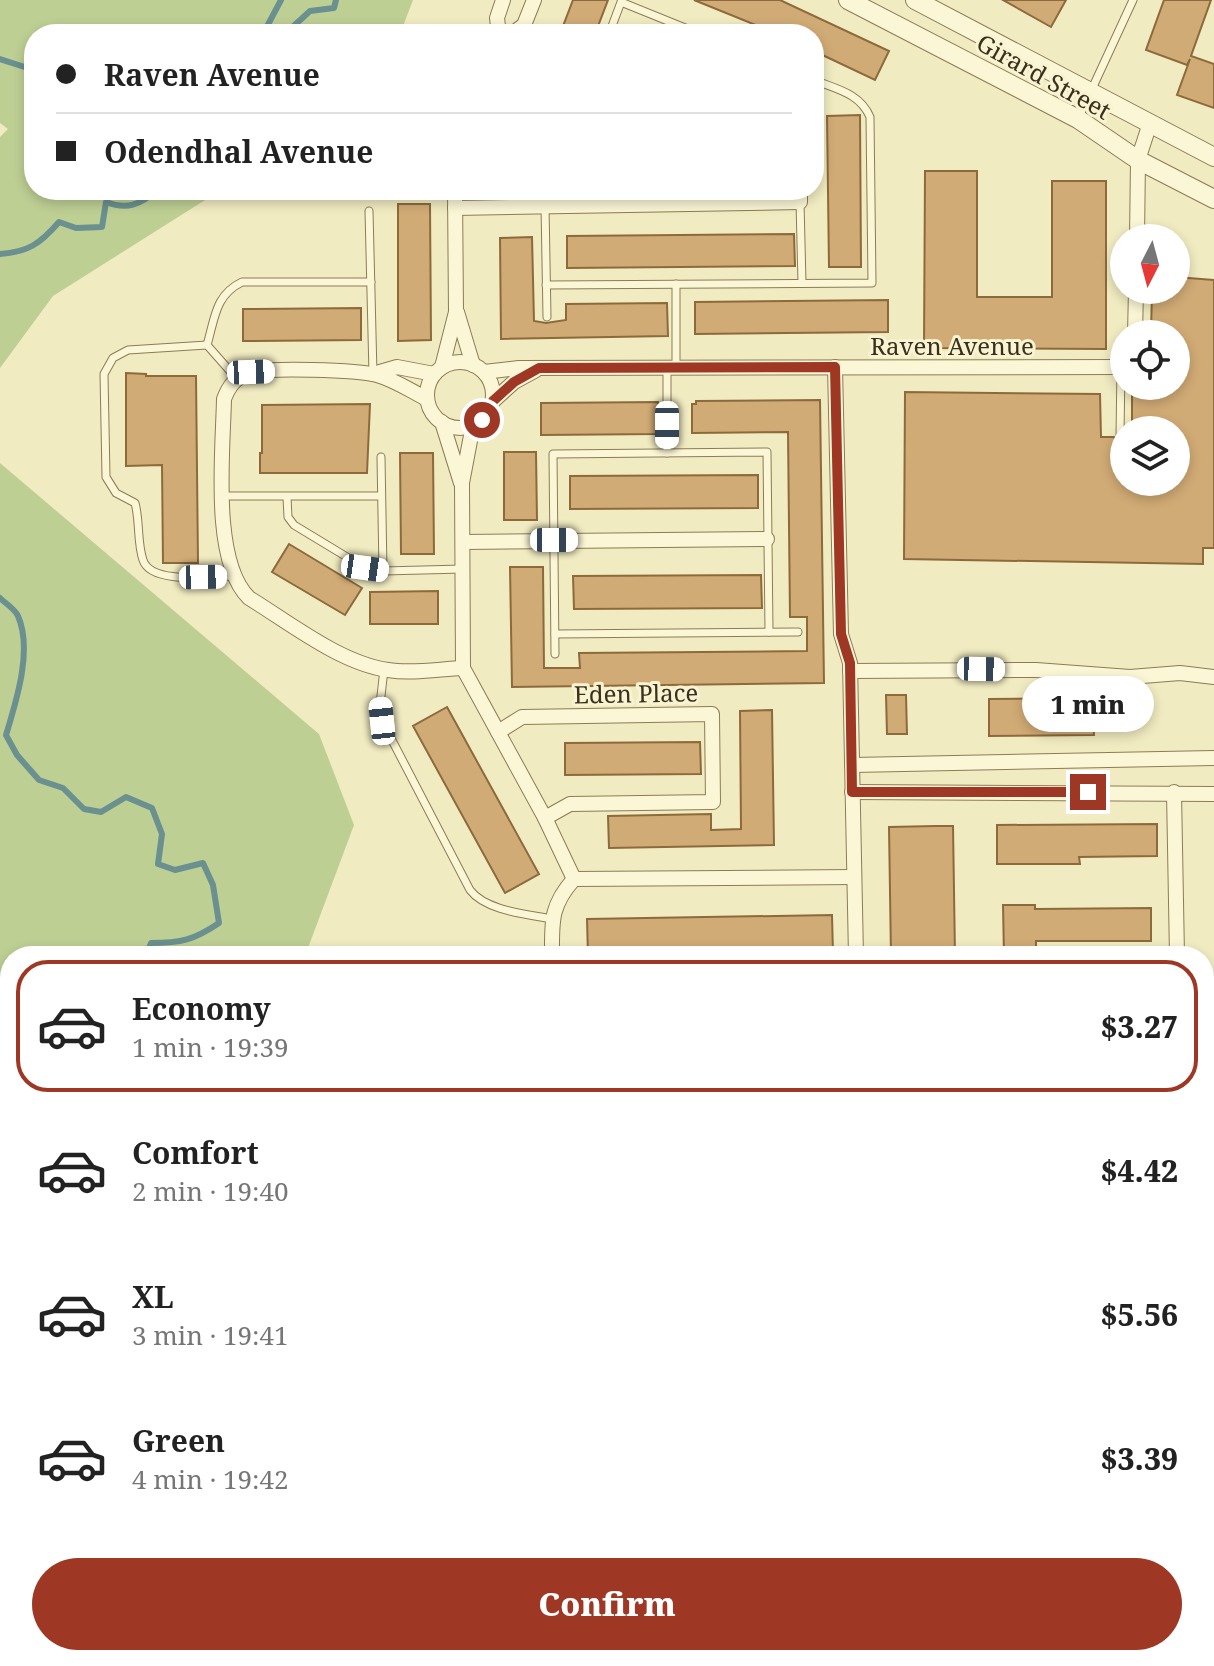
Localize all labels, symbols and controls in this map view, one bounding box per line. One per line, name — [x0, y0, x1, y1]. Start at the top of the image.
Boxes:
street label: Girard Street — [971, 26, 1117, 126]
text: Raven Avenue — [104, 54, 320, 95]
text: Odendhal Avenue — [104, 131, 373, 172]
north arrow — [1110, 224, 1190, 304]
map controls — [1110, 224, 1190, 496]
button: locate — [1110, 320, 1190, 400]
street label: Raven Avenue — [870, 329, 1034, 362]
car — [227, 359, 275, 385]
car — [655, 401, 679, 449]
route start — [464, 402, 500, 438]
button: layers — [1110, 416, 1190, 496]
car — [530, 528, 578, 552]
car — [340, 553, 390, 583]
car — [179, 565, 227, 589]
car — [957, 657, 1005, 681]
street label: Eden Place — [574, 675, 698, 711]
callout: 1 min — [1022, 676, 1154, 732]
text: 1 min — [1051, 686, 1125, 722]
car — [368, 696, 396, 746]
route end — [1070, 774, 1106, 810]
text: Economy — [132, 988, 271, 1029]
icon: car — [36, 990, 108, 1062]
text: $3.27 — [1101, 1006, 1178, 1047]
text: 1 min · 19:39 — [132, 1029, 289, 1065]
text: Comfort — [132, 1132, 259, 1173]
icon: car — [36, 1134, 108, 1206]
text: $4.42 — [1101, 1150, 1178, 1191]
text: 2 min · 19:40 — [132, 1173, 289, 1209]
text: XL — [132, 1276, 174, 1317]
icon: car — [36, 1278, 108, 1350]
text: $5.56 — [1101, 1294, 1178, 1335]
text: 3 min · 19:41 — [132, 1317, 289, 1353]
text: Green — [132, 1420, 225, 1461]
icon: car — [36, 1422, 108, 1494]
text: $3.39 — [1101, 1438, 1178, 1479]
text: 4 min · 19:42 — [132, 1461, 289, 1497]
button: Confirm — [32, 1558, 1182, 1650]

